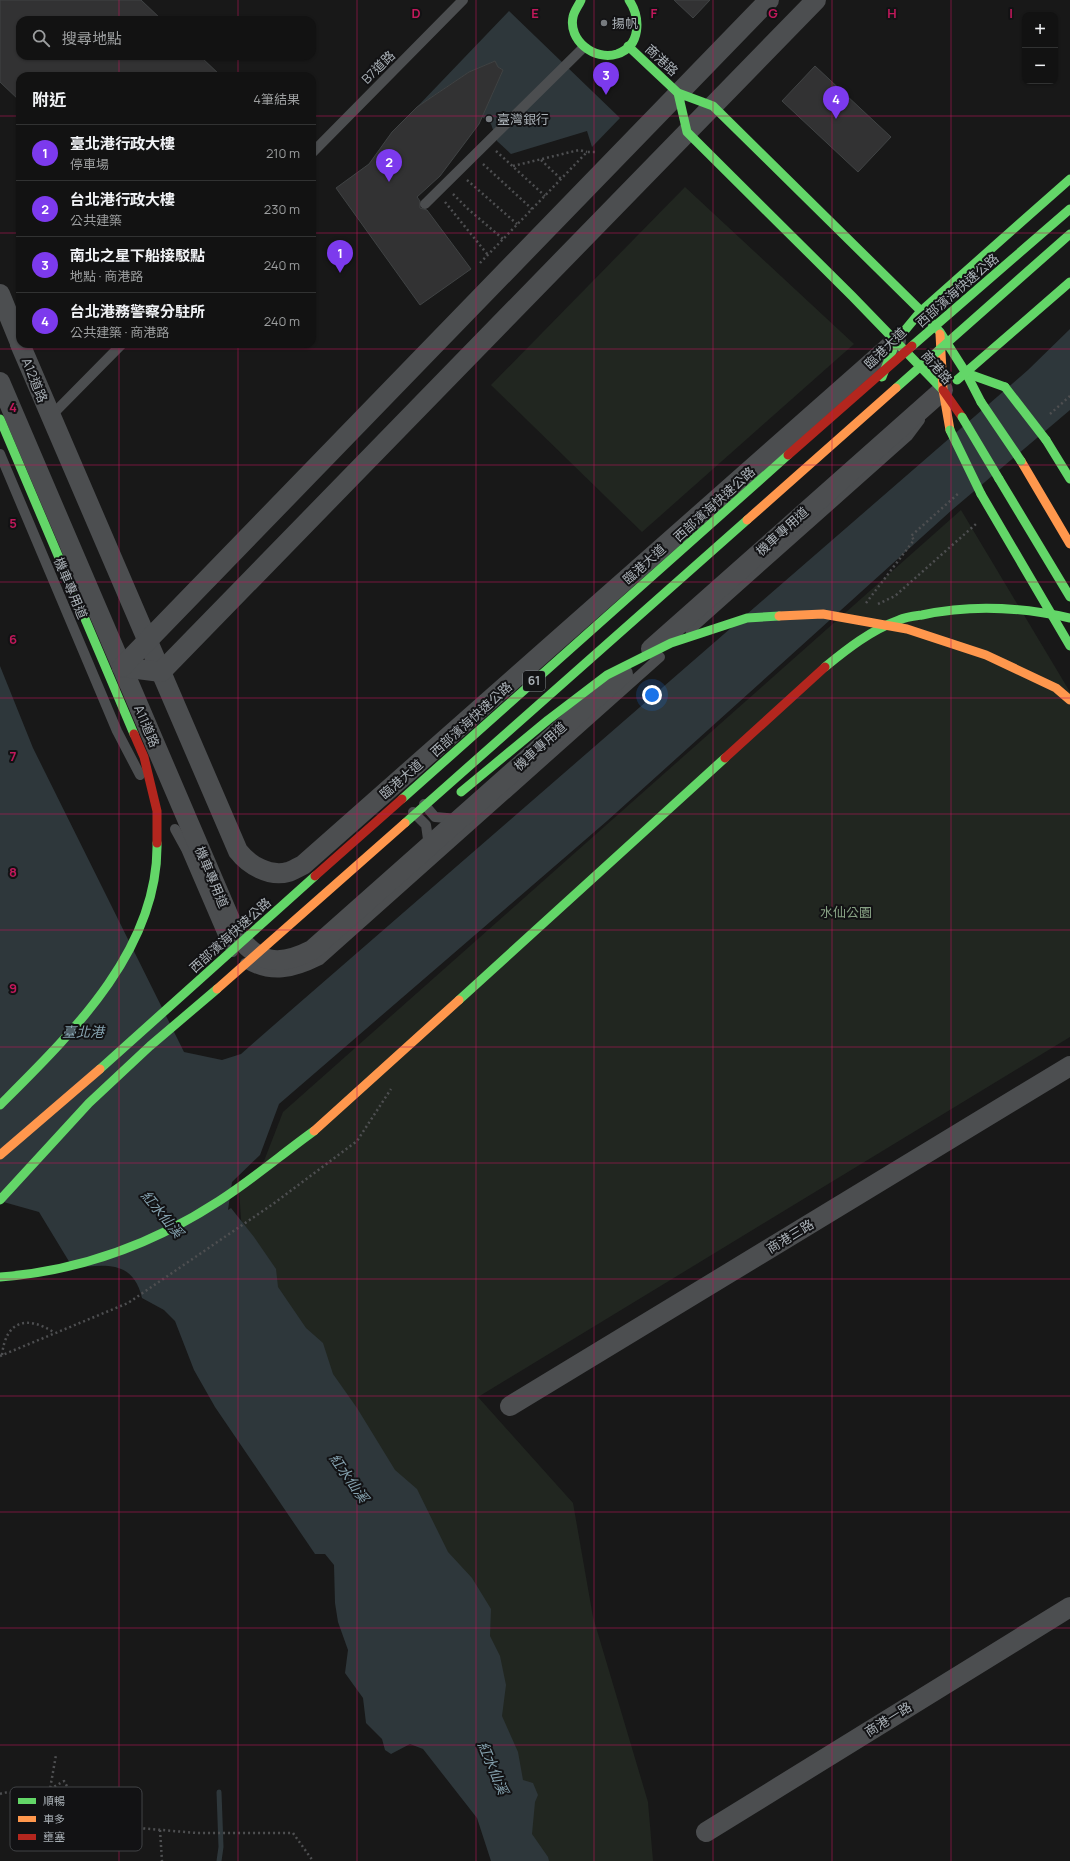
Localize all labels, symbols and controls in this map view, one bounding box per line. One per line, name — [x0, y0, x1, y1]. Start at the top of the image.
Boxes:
text: D — [411, 4, 421, 22]
text: E — [531, 4, 539, 22]
text: F — [651, 4, 658, 22]
text: G — [768, 4, 778, 22]
text: H — [887, 4, 897, 22]
text: I — [1009, 4, 1013, 22]
map controls — [1022, 12, 1058, 84]
button: + — [1022, 12, 1058, 48]
place label: 揚帆 — [612, 14, 638, 32]
search box — [16, 16, 316, 60]
marker: 揚帆 — [599, 18, 609, 28]
icon: search — [30, 27, 52, 49]
text: 搜尋地點 — [62, 28, 122, 49]
street label: 商港路 — [642, 40, 682, 80]
street label: B7道路 — [357, 46, 399, 88]
button: − — [1022, 48, 1058, 84]
pin: 3 — [593, 62, 619, 95]
pin: 4 — [823, 86, 849, 119]
text: 附近 — [32, 88, 66, 111]
text: 4筆結果 — [253, 90, 300, 108]
place label: 臺灣銀行 — [497, 110, 549, 128]
marker: 臺灣銀行 — [484, 114, 494, 124]
text: 臺北港行政大樓 — [70, 133, 175, 154]
text: 1 — [42, 144, 48, 162]
text: 210 m — [266, 144, 300, 162]
pin: 2 — [376, 149, 402, 182]
text: 停車場 — [70, 155, 109, 173]
text: 台北港行政大樓 — [70, 189, 175, 210]
text: 2 — [41, 200, 49, 218]
text: 230 m — [264, 200, 300, 218]
text: 公共建築 — [70, 211, 122, 229]
pin: 1 — [327, 240, 353, 273]
text: 南北之星下船接駁點 — [70, 245, 205, 266]
street label: 西部濱海快速公路 — [912, 249, 1002, 331]
text: 3 — [41, 256, 49, 274]
text: 240 m — [264, 256, 300, 274]
text: 地點 · 商港路 — [70, 267, 143, 285]
text: 台北港務警察分駐所 — [70, 301, 205, 322]
text: 4 — [41, 312, 49, 330]
text: 240 m — [264, 312, 300, 330]
text: 公共建築 · 商港路 — [70, 323, 169, 341]
street label: 臨港大道 — [860, 323, 910, 373]
street label: 商港路 — [917, 346, 957, 388]
street label: A12道路 — [18, 355, 52, 405]
text: 4 — [9, 398, 17, 416]
street label: 西部濱海快速公路 — [669, 463, 759, 545]
street label: 機車專用道 — [752, 503, 812, 559]
text: 5 — [9, 514, 17, 532]
street label: 臨港大道 — [619, 540, 669, 588]
street label: 機車專用道 — [50, 555, 92, 621]
text: 6 — [9, 630, 17, 648]
road number: 61 — [523, 671, 545, 691]
street label: 西部濱海快速公路 — [426, 678, 516, 760]
your location — [642, 685, 662, 705]
street label: A11道路 — [130, 702, 164, 750]
street label: 機車專用道 — [510, 718, 570, 774]
text: 7 — [10, 747, 17, 765]
street label: 臨港大道 — [375, 755, 427, 803]
street label: 機車專用道 — [191, 844, 233, 910]
text: 8 — [9, 863, 17, 881]
street label: 西部濱海快速公路 — [185, 894, 275, 976]
park label: 水仙公園 — [820, 903, 872, 921]
text: 9 — [9, 979, 17, 997]
water label: 臺北港 — [62, 1022, 106, 1041]
water label: 紅水仙溪 — [137, 1186, 189, 1243]
street label: 商港三路 — [763, 1215, 817, 1257]
water label: 紅水仙溪 — [326, 1449, 374, 1508]
street label: 商港一路 — [861, 1698, 915, 1740]
water label: 紅水仙溪 — [474, 1738, 514, 1799]
legend — [10, 1787, 142, 1851]
text: 順暢 — [43, 1793, 65, 1808]
text: 車多 — [43, 1811, 65, 1826]
text: 壅塞 — [43, 1829, 65, 1844]

